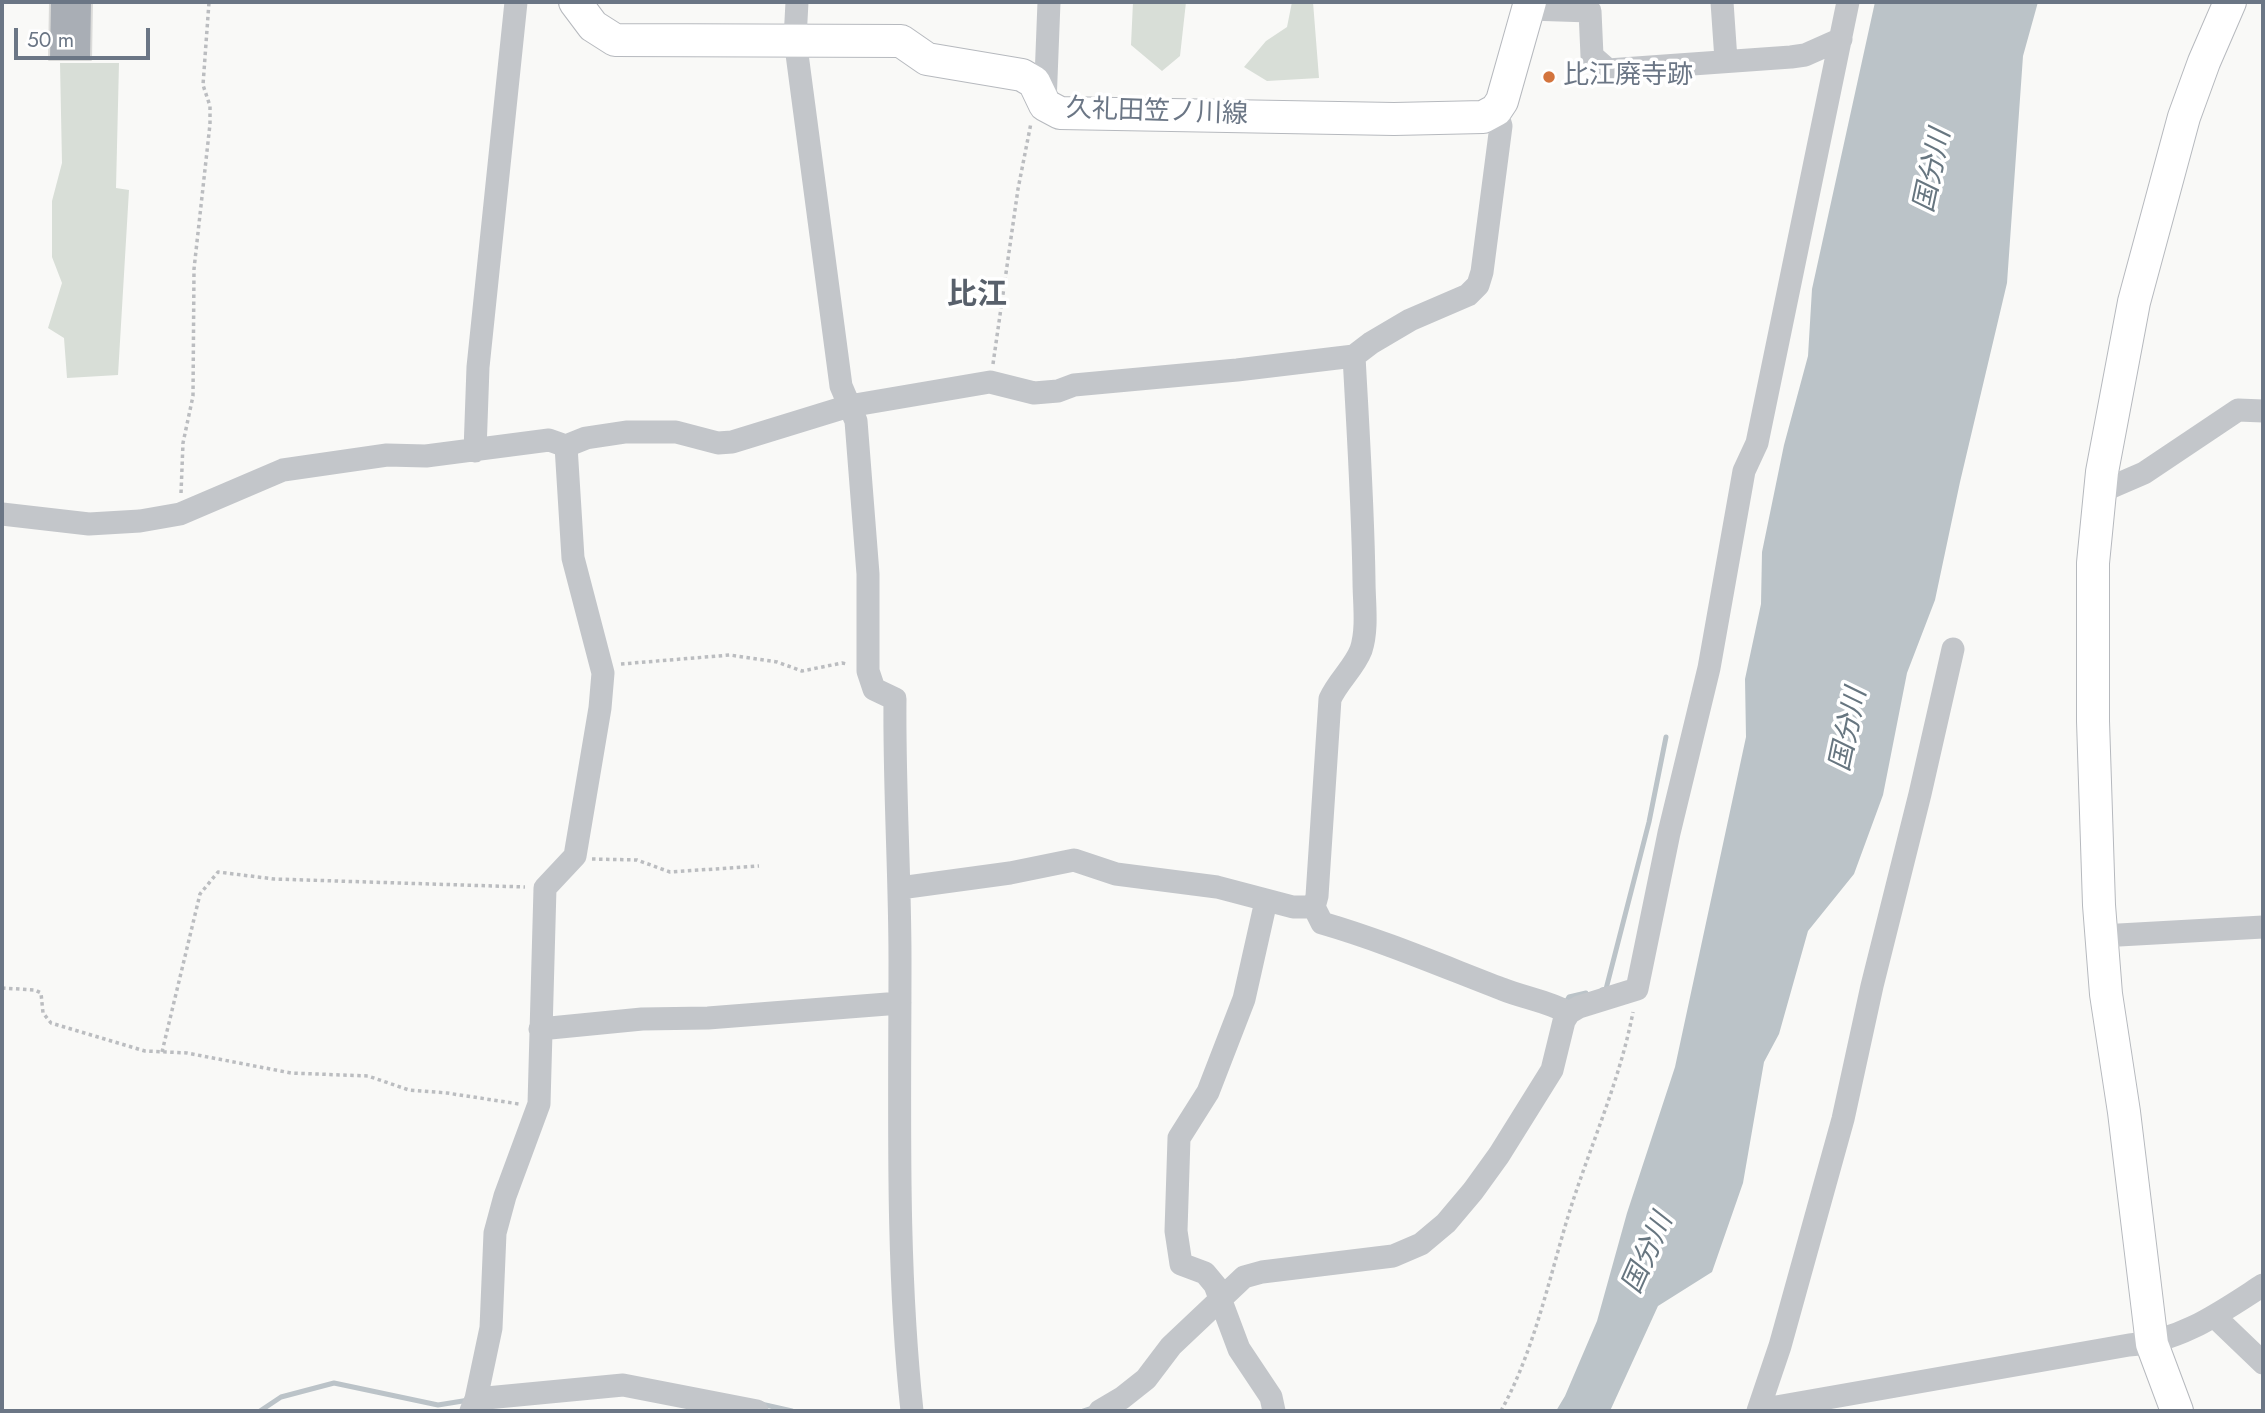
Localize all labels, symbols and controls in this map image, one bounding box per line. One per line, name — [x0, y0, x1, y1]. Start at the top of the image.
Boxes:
scale bar — [18, 14, 154, 58]
text: 50 m — [27, 25, 74, 55]
place label: 比江廃寺跡 — [1563, 61, 1693, 93]
marker: 比江廃寺跡 — [1541, 69, 1557, 85]
street label: 久礼田笠ノ川線 — [1066, 94, 1248, 132]
water label: 国分川 — [1909, 126, 1959, 216]
district label: 比江 — [947, 279, 1007, 315]
water label: 国分川 — [1825, 685, 1875, 775]
water label: 国分川 — [1617, 1209, 1681, 1299]

